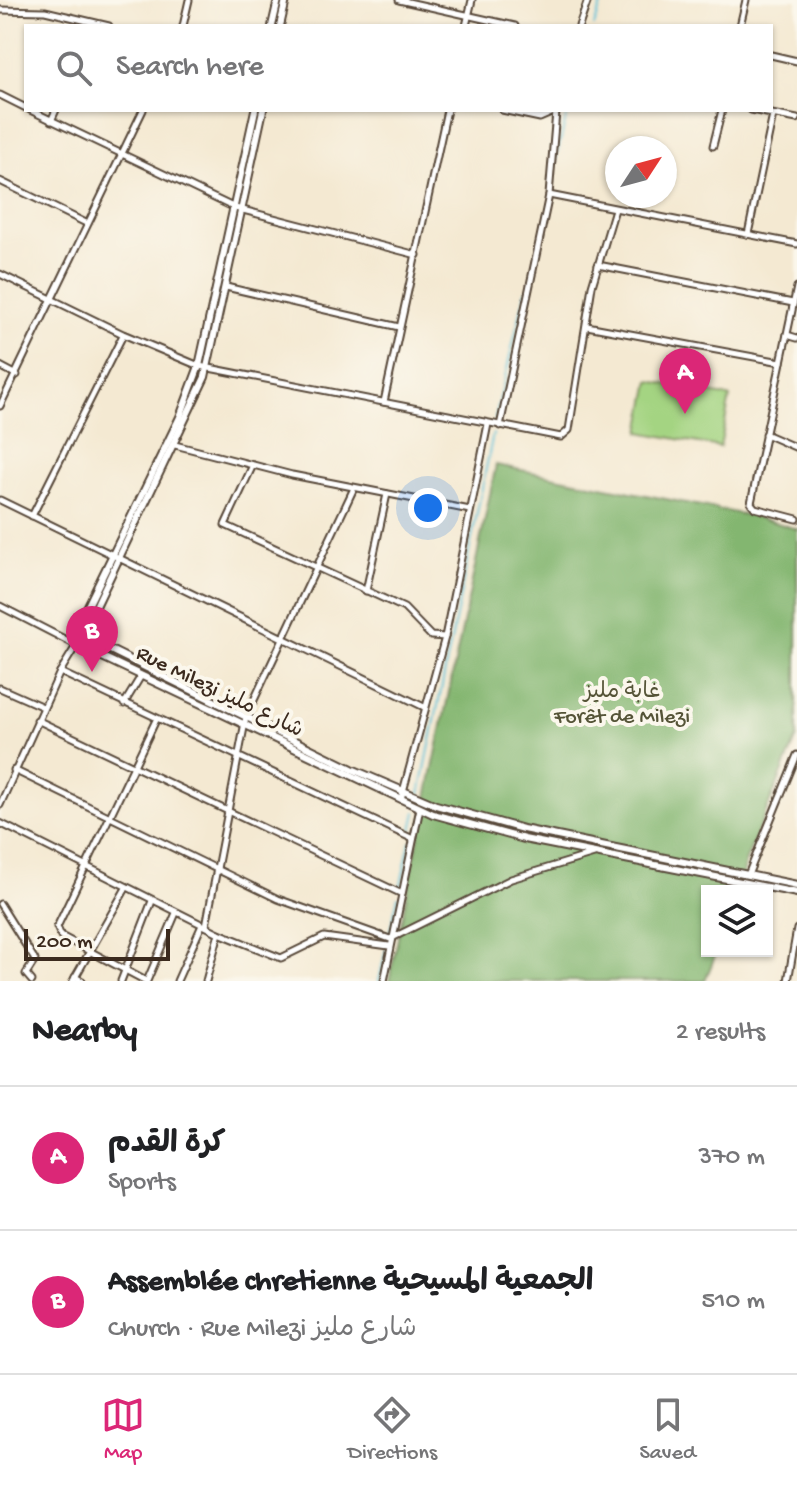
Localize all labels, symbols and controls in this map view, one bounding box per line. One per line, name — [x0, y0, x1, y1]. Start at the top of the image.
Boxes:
search box — [24, 24, 773, 112]
icon: search — [52, 46, 96, 90]
text: Search here — [116, 51, 264, 86]
north arrow — [605, 136, 677, 208]
pin: A — [659, 348, 711, 414]
your location — [408, 488, 448, 528]
pin: B — [66, 606, 118, 672]
street label: Rue Milezi شارع مليز — [131, 641, 307, 745]
park label: غابة مليز Forêt de Milezi — [553, 680, 690, 731]
map controls — [701, 885, 773, 957]
button: layers — [701, 885, 773, 957]
scale bar — [24, 925, 170, 961]
text: 200 m — [36, 930, 93, 956]
text: Nearby — [32, 1013, 137, 1053]
text: 2 results — [676, 1018, 765, 1049]
text: كرة القدم — [108, 1128, 226, 1163]
text: A — [50, 1143, 66, 1174]
text: 370 m — [699, 1143, 765, 1174]
text: Sports — [108, 1168, 176, 1199]
text: Assemblée chretienne الجمعية المسيحية — [108, 1266, 594, 1301]
text: B — [51, 1287, 65, 1318]
text: 510 m — [701, 1287, 765, 1318]
text: Church · Rue Milezi شارع مليز — [108, 1315, 417, 1346]
tab: Map — [101, 1393, 145, 1467]
tab: Directions — [348, 1393, 437, 1467]
tab: Saved — [639, 1393, 696, 1467]

